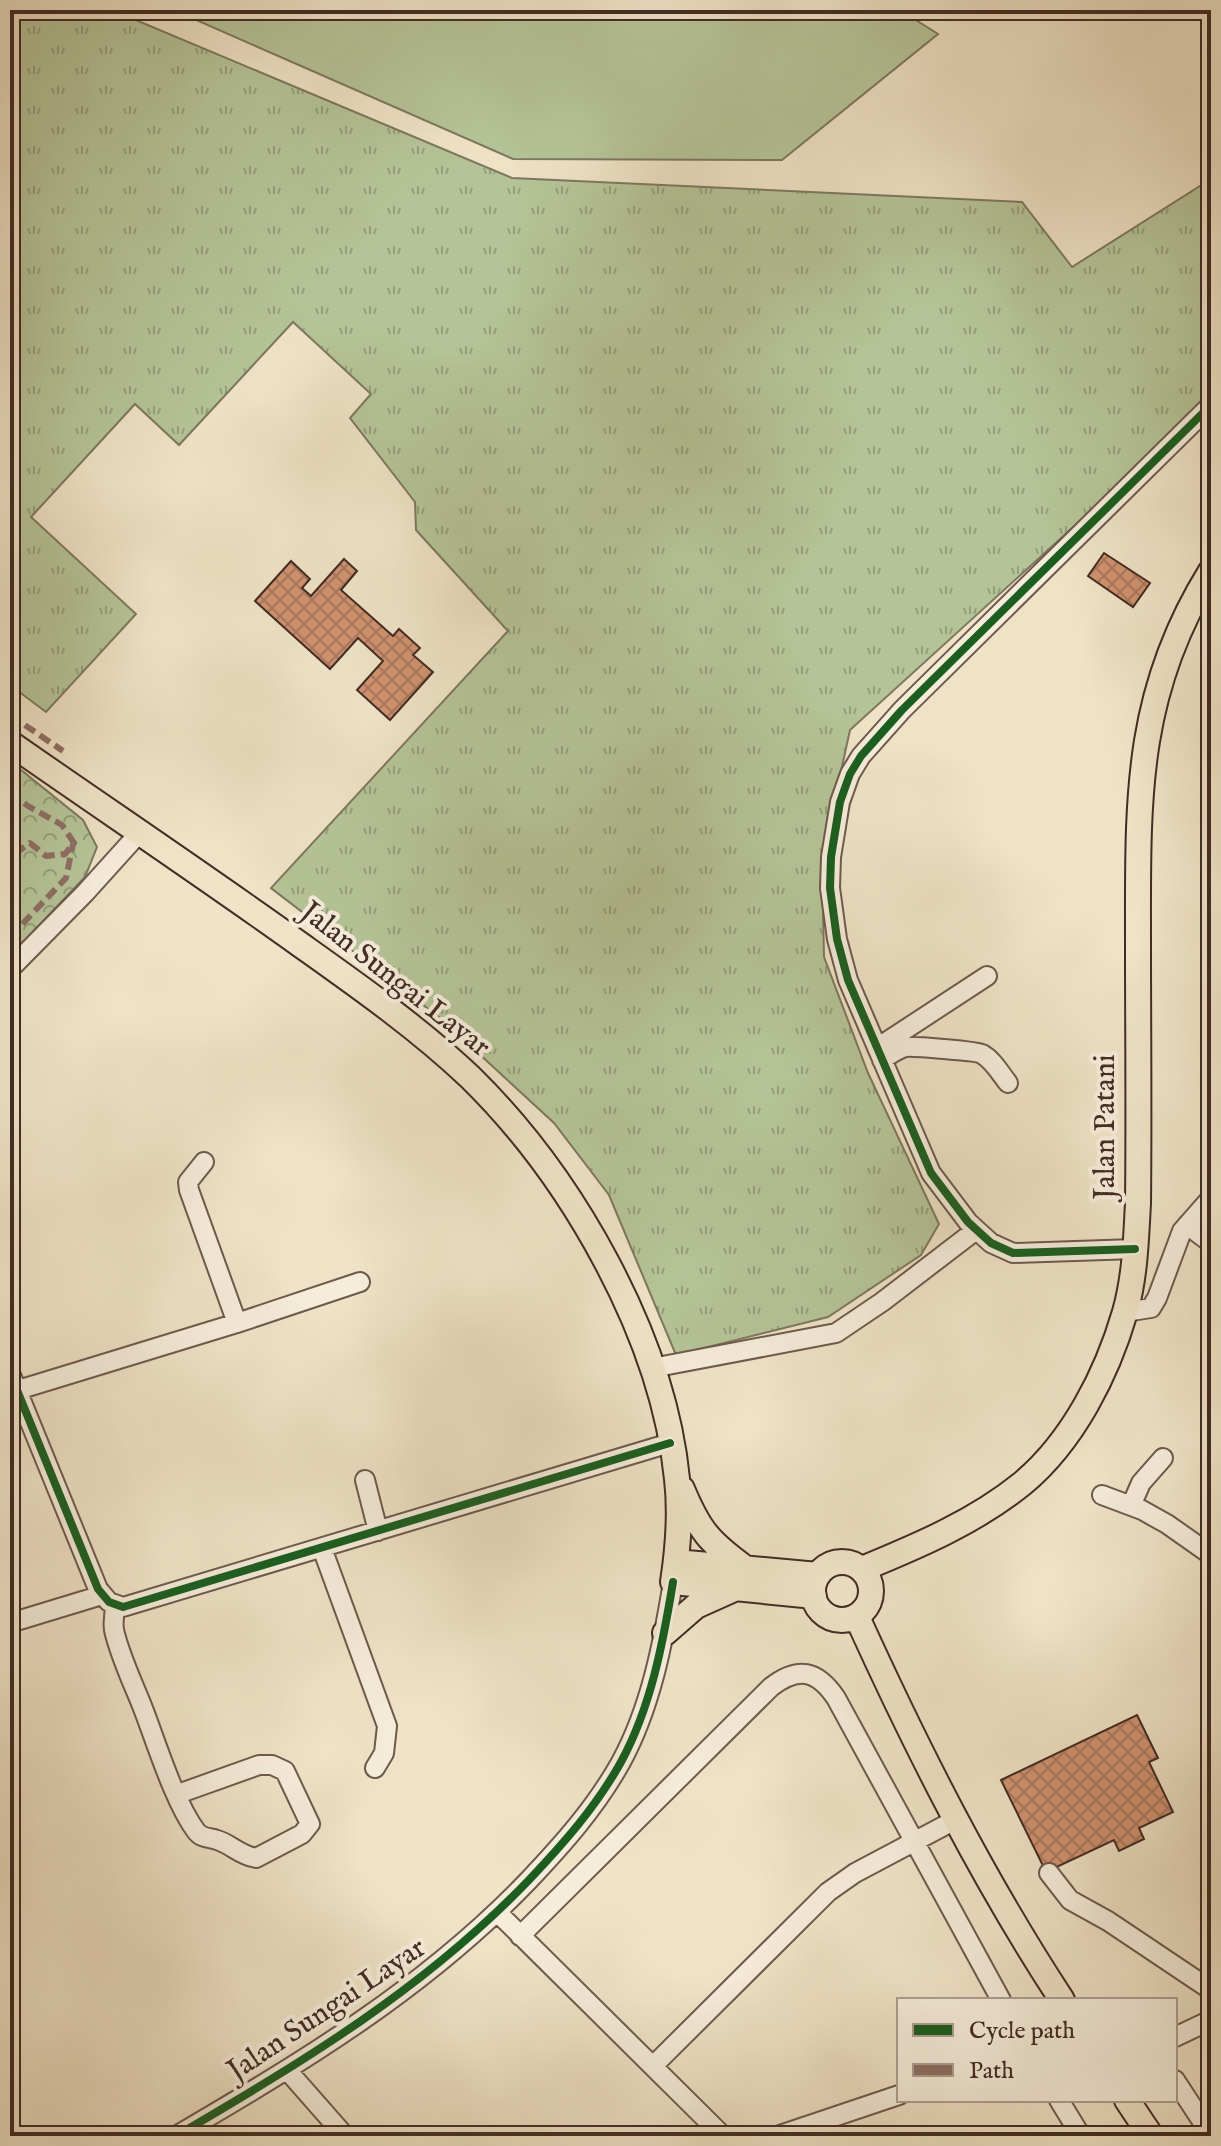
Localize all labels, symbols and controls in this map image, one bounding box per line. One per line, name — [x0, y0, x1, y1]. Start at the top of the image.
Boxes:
street label: Jalan Sungai Layar — [290, 892, 498, 1066]
street label: Jalan Patani — [1087, 1054, 1125, 1203]
street label: Jalan Sungai Layar — [218, 1930, 434, 2092]
legend — [897, 1998, 1177, 2102]
text: Cycle path — [969, 2016, 1075, 2047]
text: Path — [969, 2056, 1014, 2087]

